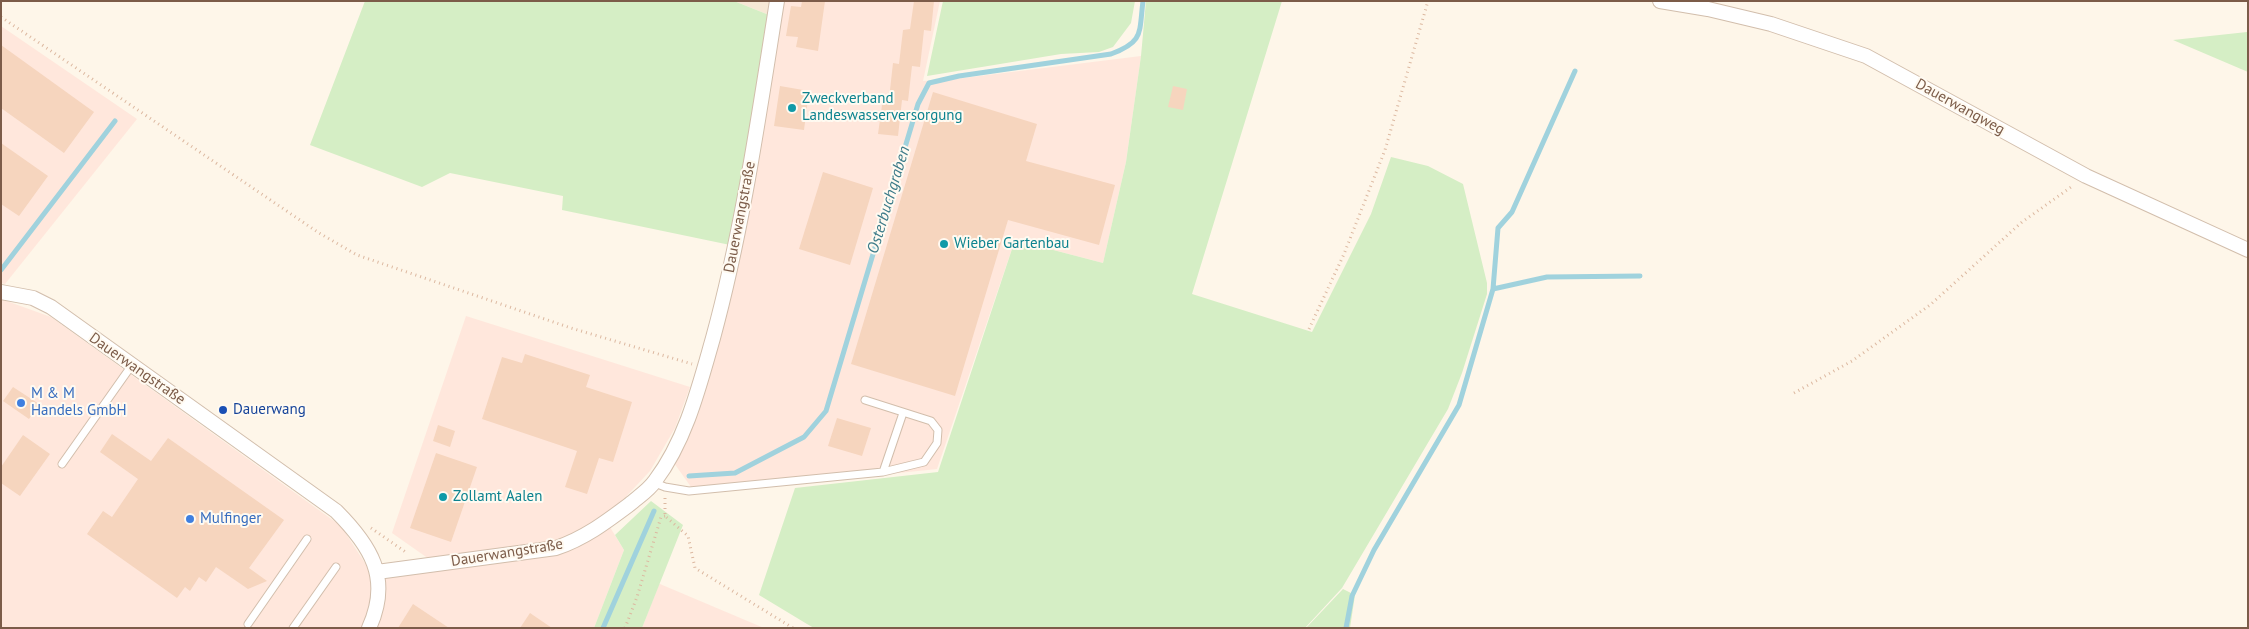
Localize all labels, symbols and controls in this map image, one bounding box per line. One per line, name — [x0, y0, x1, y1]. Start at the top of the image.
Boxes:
street label: Dauerwangweg — [1912, 75, 2008, 139]
place label: Zweckverband Landeswasserversorgung — [802, 90, 963, 125]
marker: Zweckverband Landeswasserversorgung — [786, 102, 798, 114]
water label: Osterbuchgraben — [864, 144, 914, 256]
street label: Dauerwangstraße — [720, 160, 760, 274]
place label: Wieber Gartenbau — [954, 235, 1069, 253]
marker: Wieber Gartenbau — [938, 238, 950, 250]
street label: Dauerwangstraße — [85, 329, 189, 409]
place label: M & M Handels GmbH — [31, 385, 127, 420]
marker: M & M Handels GmbH — [15, 397, 27, 409]
place label: Dauerwang — [233, 401, 306, 419]
marker: Dauerwang — [217, 404, 229, 416]
place label: Zollamt Aalen — [453, 488, 542, 506]
marker: Zollamt Aalen — [437, 491, 449, 503]
place label: Mulfinger — [200, 510, 261, 528]
marker: Mulfinger — [184, 513, 196, 525]
street label: Dauerwangstraße — [450, 535, 564, 571]

